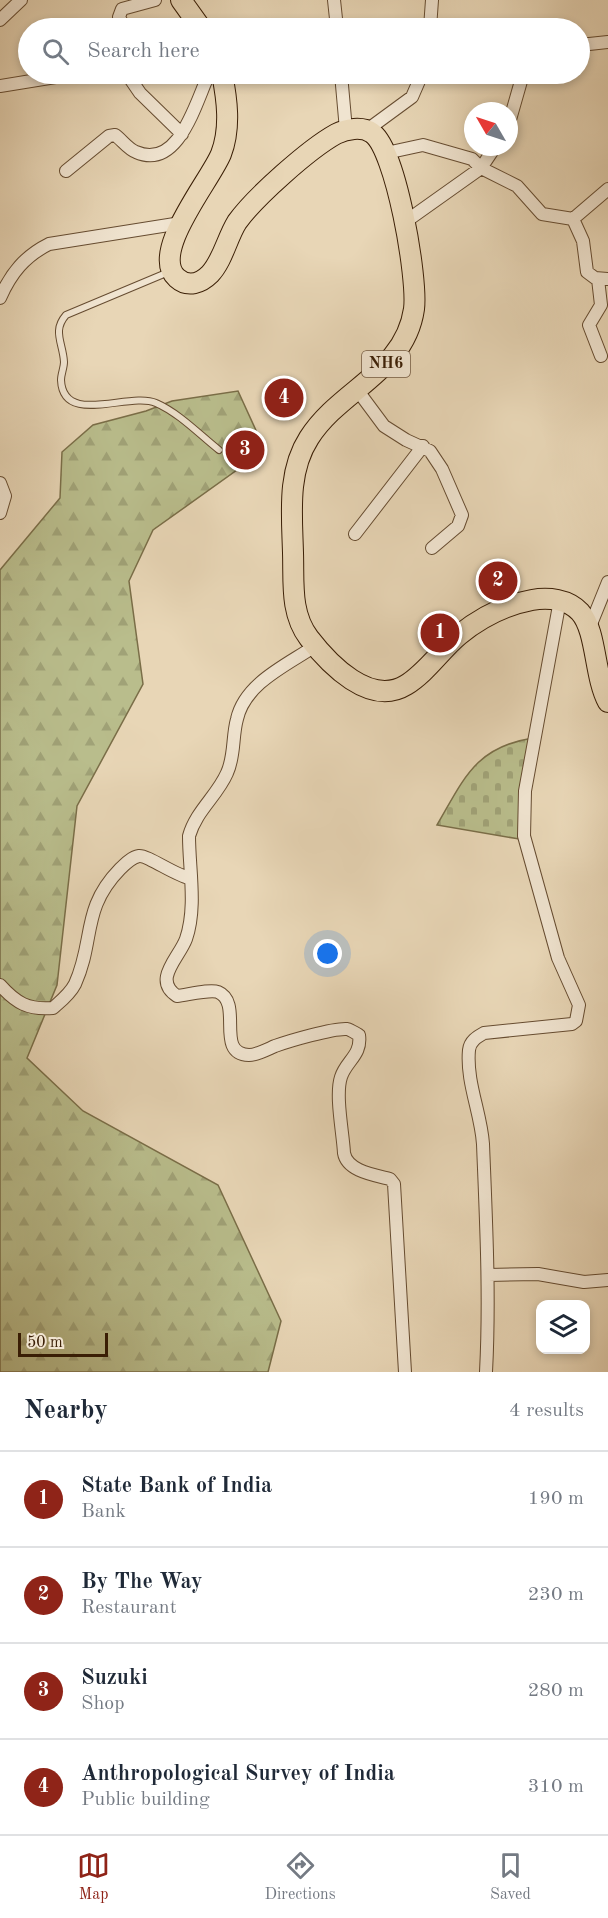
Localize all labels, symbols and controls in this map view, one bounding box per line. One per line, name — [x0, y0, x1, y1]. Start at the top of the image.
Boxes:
search box — [18, 18, 590, 84]
icon: search — [39, 35, 72, 68]
text: Search here — [87, 40, 200, 62]
north arrow — [464, 102, 518, 156]
road number: NH6 — [362, 351, 410, 377]
pin: 4 — [264, 376, 304, 420]
pin: 3 — [226, 428, 264, 472]
pin: 2 — [478, 558, 518, 604]
pin: 1 — [420, 610, 460, 656]
your location — [313, 939, 342, 968]
map controls — [536, 1300, 590, 1354]
button: layers — [536, 1300, 590, 1354]
scale bar — [18, 1330, 108, 1358]
text: 50 m — [27, 1335, 63, 1351]
text: Nearby — [24, 1398, 108, 1424]
text: 4 results — [509, 1401, 584, 1421]
text: State Bank of India — [81, 1475, 272, 1497]
text: 1 — [38, 1489, 49, 1509]
text: 190 m — [528, 1489, 584, 1509]
text: Bank — [81, 1502, 126, 1522]
text: By The Way — [81, 1571, 203, 1593]
text: 2 — [38, 1585, 49, 1605]
text: 230 m — [528, 1585, 584, 1605]
text: Restaurant — [81, 1598, 177, 1618]
text: Suzuki — [81, 1667, 148, 1689]
text: 3 — [38, 1681, 49, 1701]
text: 280 m — [528, 1681, 584, 1701]
text: Shop — [81, 1694, 125, 1714]
text: Anthropological Survey of India — [81, 1763, 395, 1785]
text: 4 — [38, 1777, 49, 1797]
text: 310 m — [528, 1777, 584, 1797]
text: Public building — [81, 1790, 210, 1810]
tab: Map — [77, 1849, 110, 1905]
tab: Directions — [265, 1849, 336, 1905]
tab: Saved — [490, 1849, 531, 1905]

